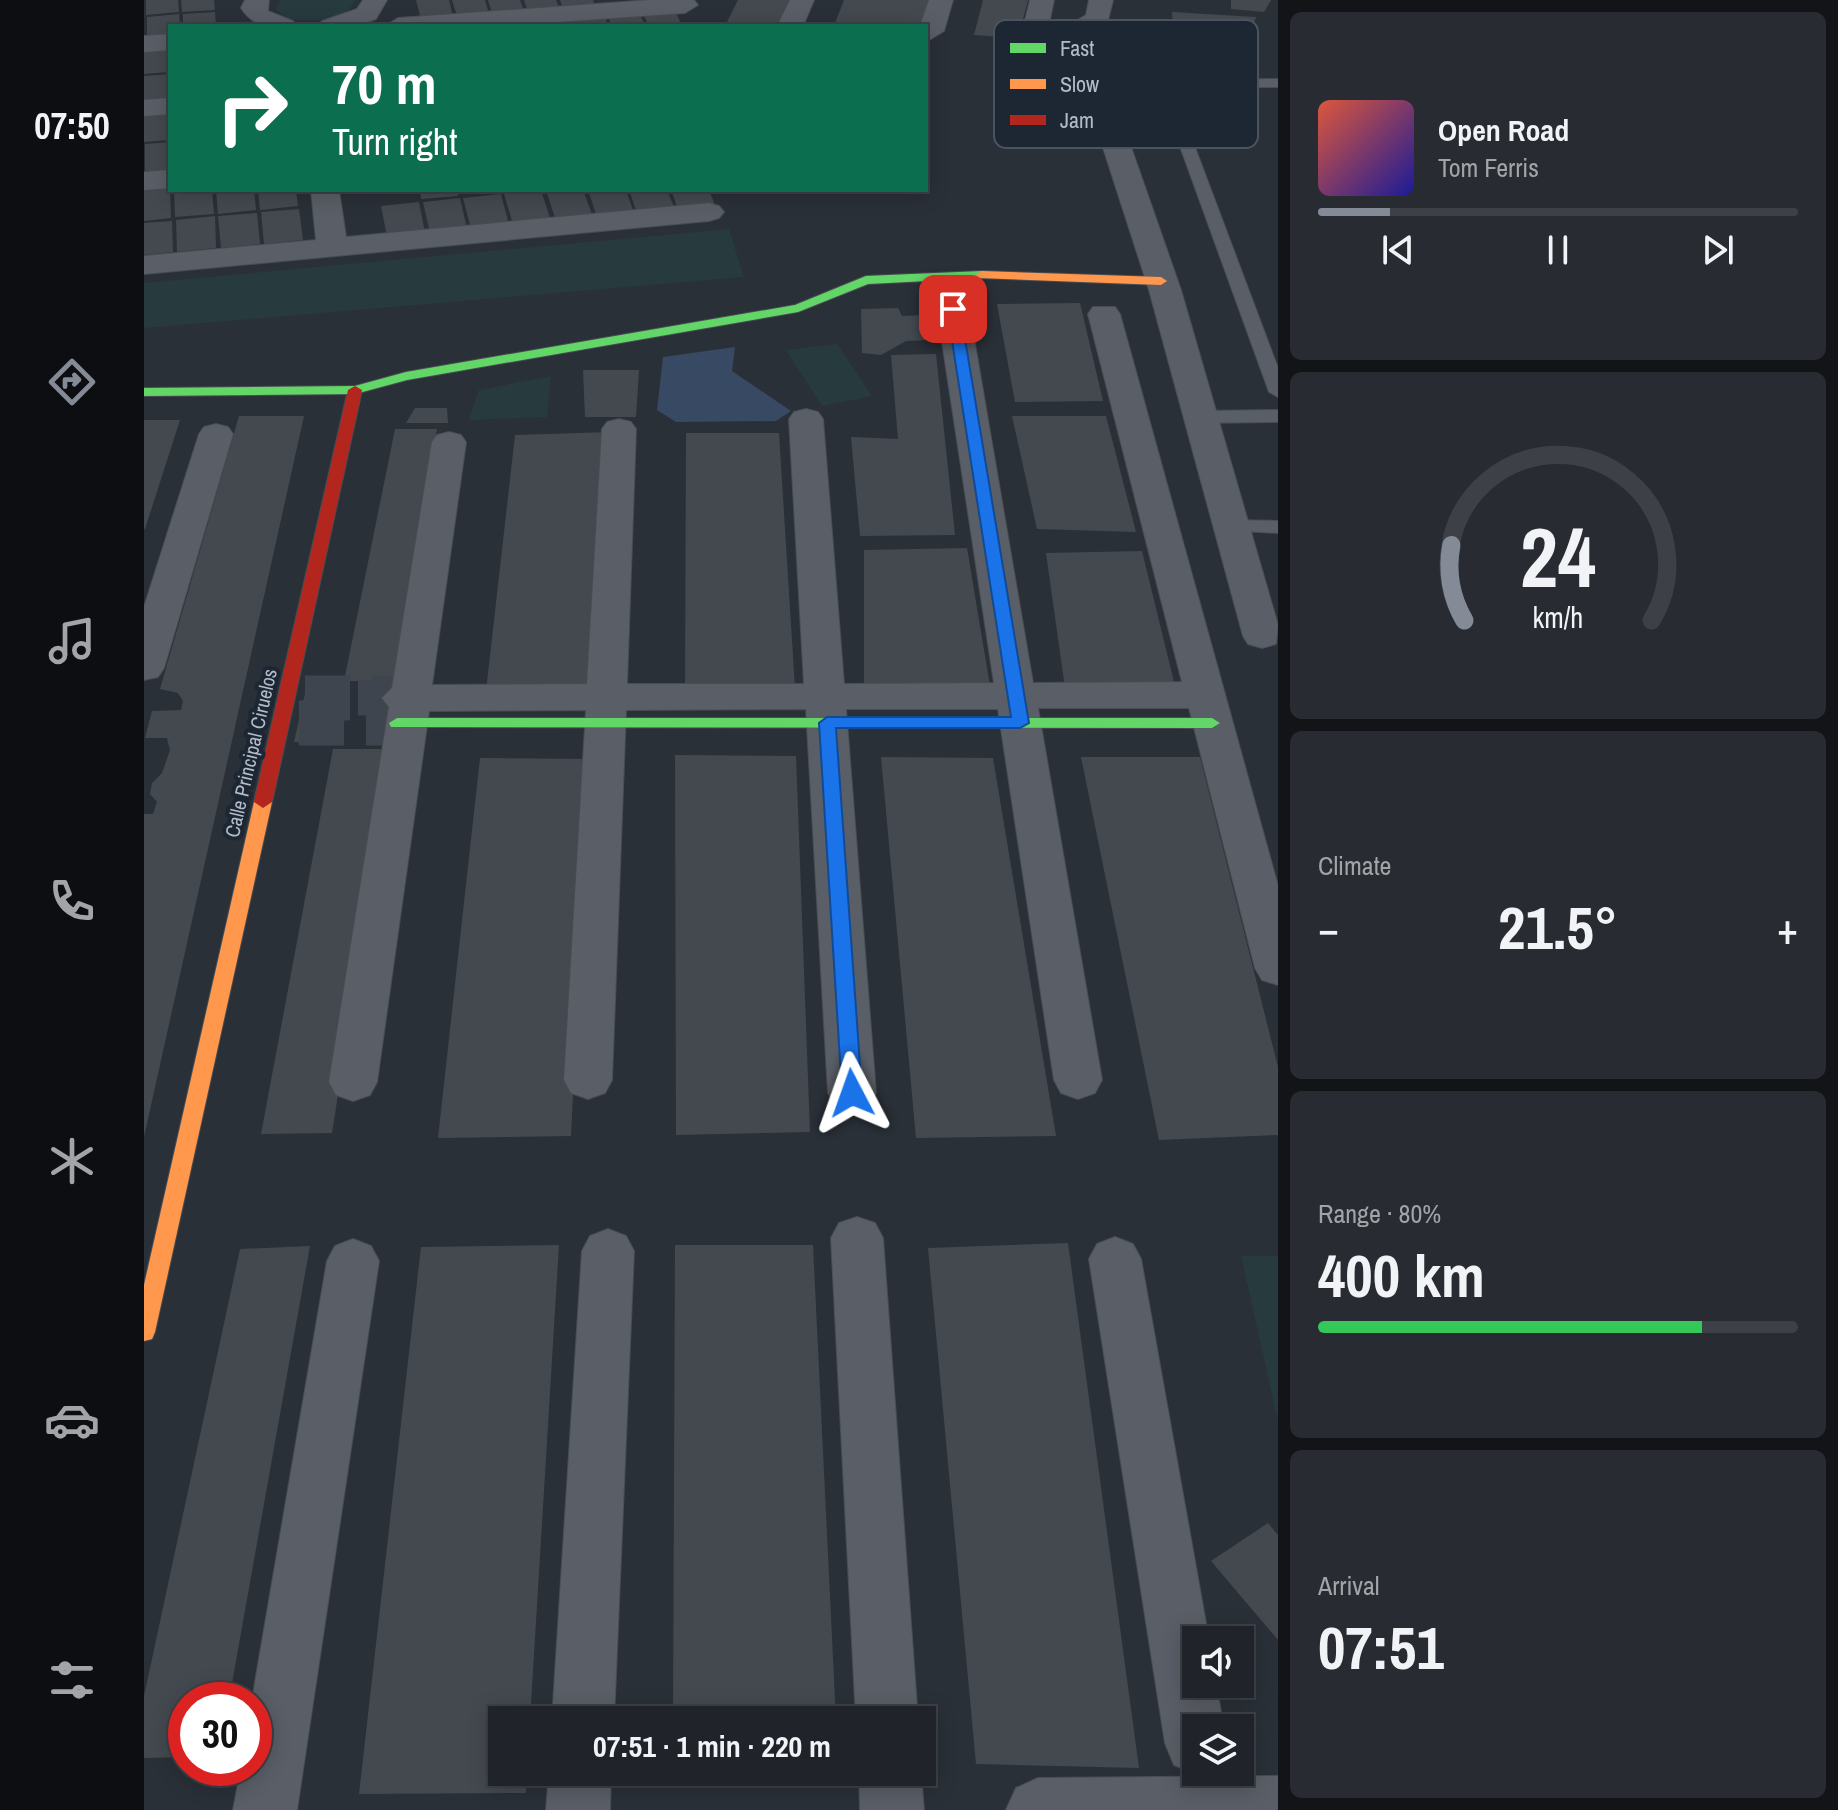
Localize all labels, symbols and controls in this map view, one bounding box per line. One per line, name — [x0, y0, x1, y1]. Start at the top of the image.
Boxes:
legend — [994, 20, 1258, 148]
text: Fast — [1060, 33, 1094, 63]
text: 70 m — [332, 46, 437, 121]
icon: right — [200, 56, 304, 160]
text: Slow — [1060, 69, 1099, 99]
text: 07:50 — [34, 102, 110, 150]
text: Jam — [1060, 105, 1094, 135]
text: Open Road — [1438, 110, 1569, 150]
text: Turn right — [332, 118, 457, 166]
text: Tom Ferris — [1438, 150, 1539, 185]
icon: previous — [1376, 228, 1420, 272]
icon: pause — [1536, 228, 1580, 272]
icon: next — [1696, 228, 1740, 272]
pin — [919, 275, 987, 343]
icon: arrive — [931, 287, 975, 331]
icon: directions — [44, 354, 100, 410]
text: 24 — [1520, 501, 1596, 613]
text: km/h — [1533, 599, 1583, 638]
icon: music — [44, 613, 100, 669]
street label: Calle Principal Ciruelos — [218, 666, 283, 840]
text: Climate — [1318, 848, 1391, 883]
icon: phone — [44, 873, 100, 929]
text: 21.5° — [1498, 887, 1618, 968]
text: − — [1318, 898, 1339, 958]
text: + — [1777, 898, 1798, 958]
position arrow — [810, 1051, 894, 1135]
icon: climate — [44, 1133, 100, 1189]
text: Range · 80% — [1318, 1196, 1441, 1231]
text: 400 km — [1318, 1235, 1485, 1316]
icon: car — [44, 1392, 100, 1448]
text: Arrival — [1318, 1568, 1380, 1603]
text: 07:51 — [1318, 1607, 1444, 1688]
map controls — [1182, 1626, 1254, 1786]
button: sound — [1182, 1626, 1254, 1698]
icon: filters — [44, 1652, 100, 1708]
speed limit sign: 30 — [168, 1682, 272, 1786]
button: layers — [1182, 1714, 1254, 1786]
text: 07:51 · 1 min · 220 m — [593, 1726, 831, 1766]

